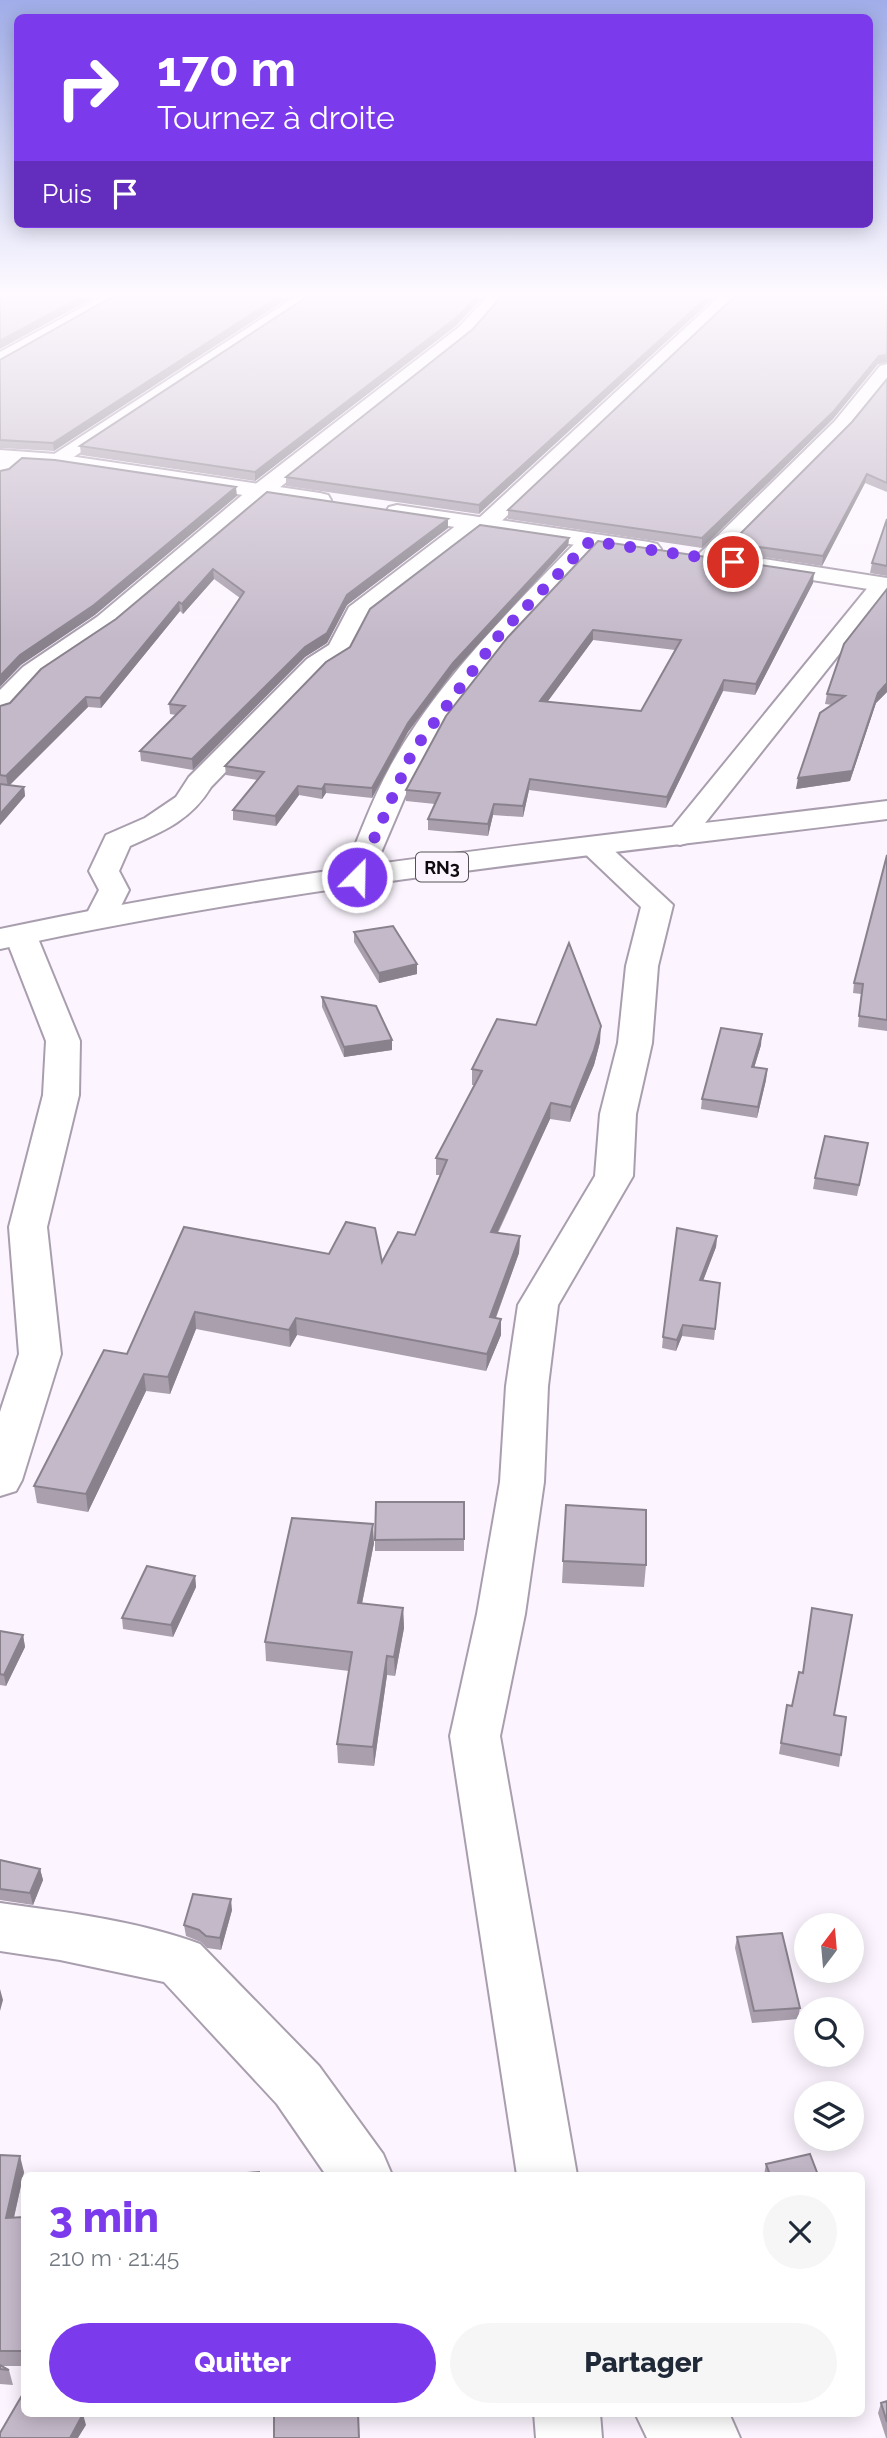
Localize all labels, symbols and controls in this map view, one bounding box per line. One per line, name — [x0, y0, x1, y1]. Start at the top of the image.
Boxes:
text: 170 m — [157, 40, 296, 97]
icon: right — [42, 42, 133, 133]
text: Tournez à droite — [157, 99, 395, 136]
icon: arrive — [106, 175, 144, 213]
text: Puis — [42, 179, 92, 209]
pin — [703, 532, 763, 592]
icon: arrive — [714, 543, 752, 581]
position arrow — [320, 840, 394, 914]
road number: RN3 — [416, 852, 468, 882]
north arrow — [794, 1913, 864, 1983]
map controls — [794, 1913, 864, 2151]
button: search — [794, 1997, 864, 2067]
button: layers — [794, 2081, 864, 2151]
text: 3 min — [49, 2193, 159, 2242]
button: close — [763, 2195, 837, 2269]
text: 210 m · 21:45 — [49, 2244, 179, 2271]
button: Quitter — [49, 2323, 436, 2403]
button: Partager — [450, 2323, 837, 2403]

